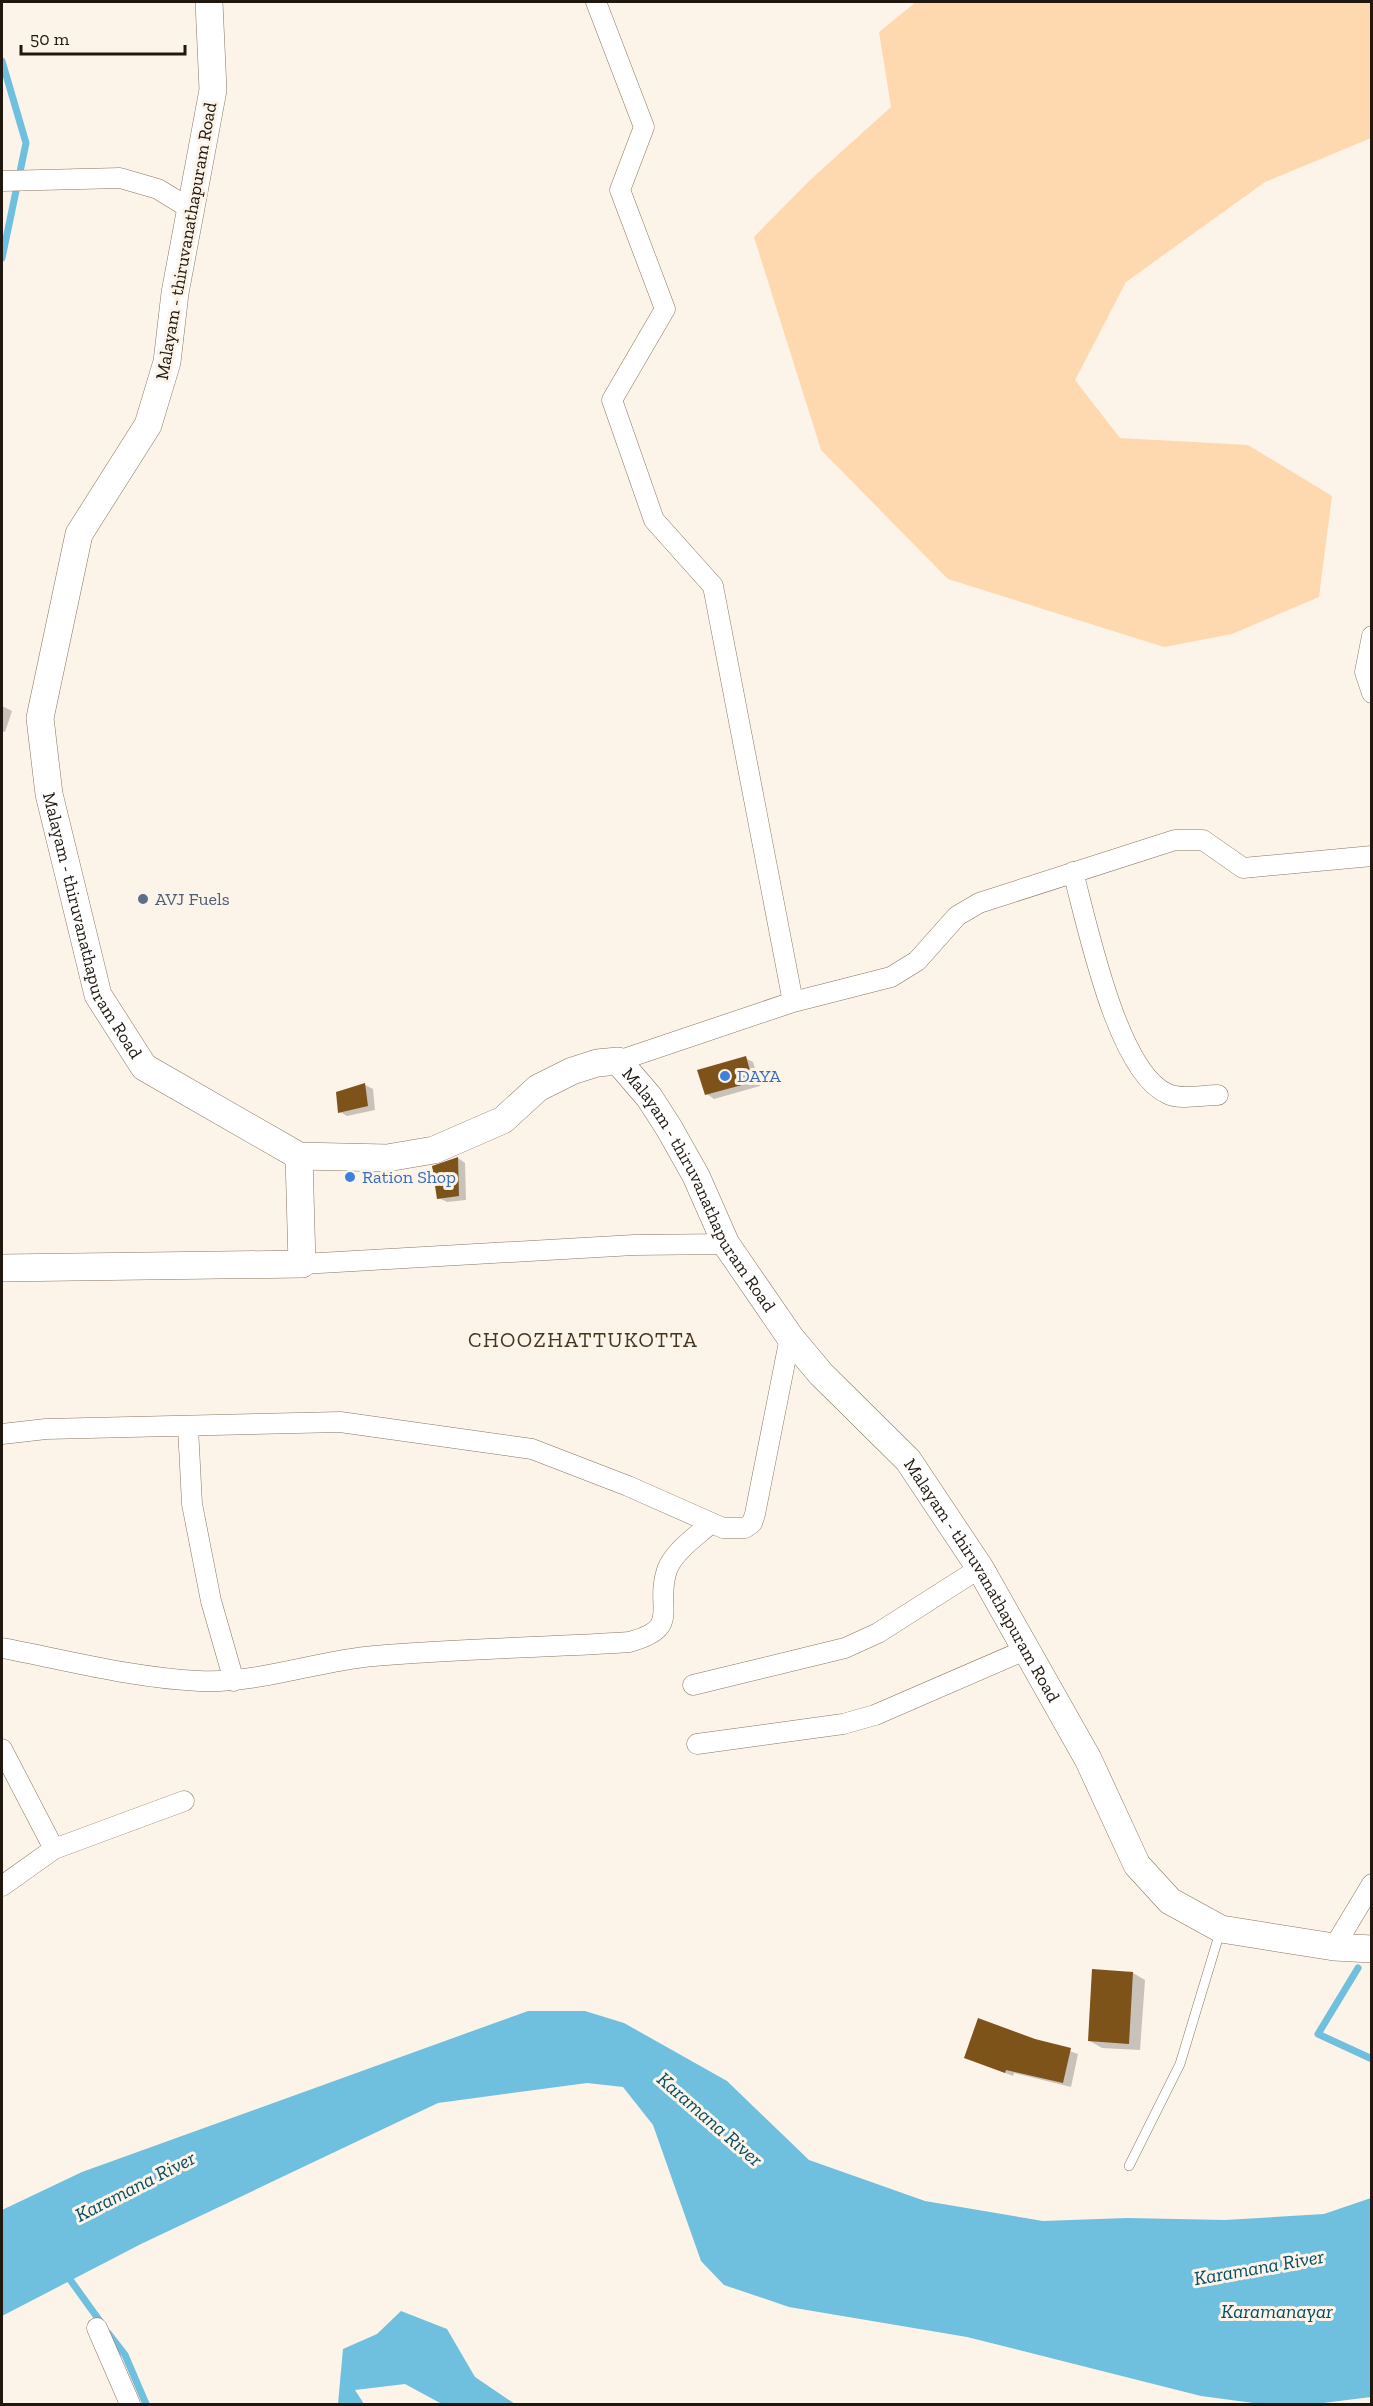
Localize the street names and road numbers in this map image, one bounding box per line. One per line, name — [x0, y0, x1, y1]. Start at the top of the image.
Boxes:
street label: Malayam - thiruvanathapuram Road — [151, 100, 221, 382]
street label: Malayam - thiruvanathapuram Road — [38, 790, 147, 1063]
street label: Malayam - thiruvanathapuram Road — [617, 1063, 780, 1316]
street label: Malayam - thiruvanathapuram Road — [899, 1454, 1065, 1706]

